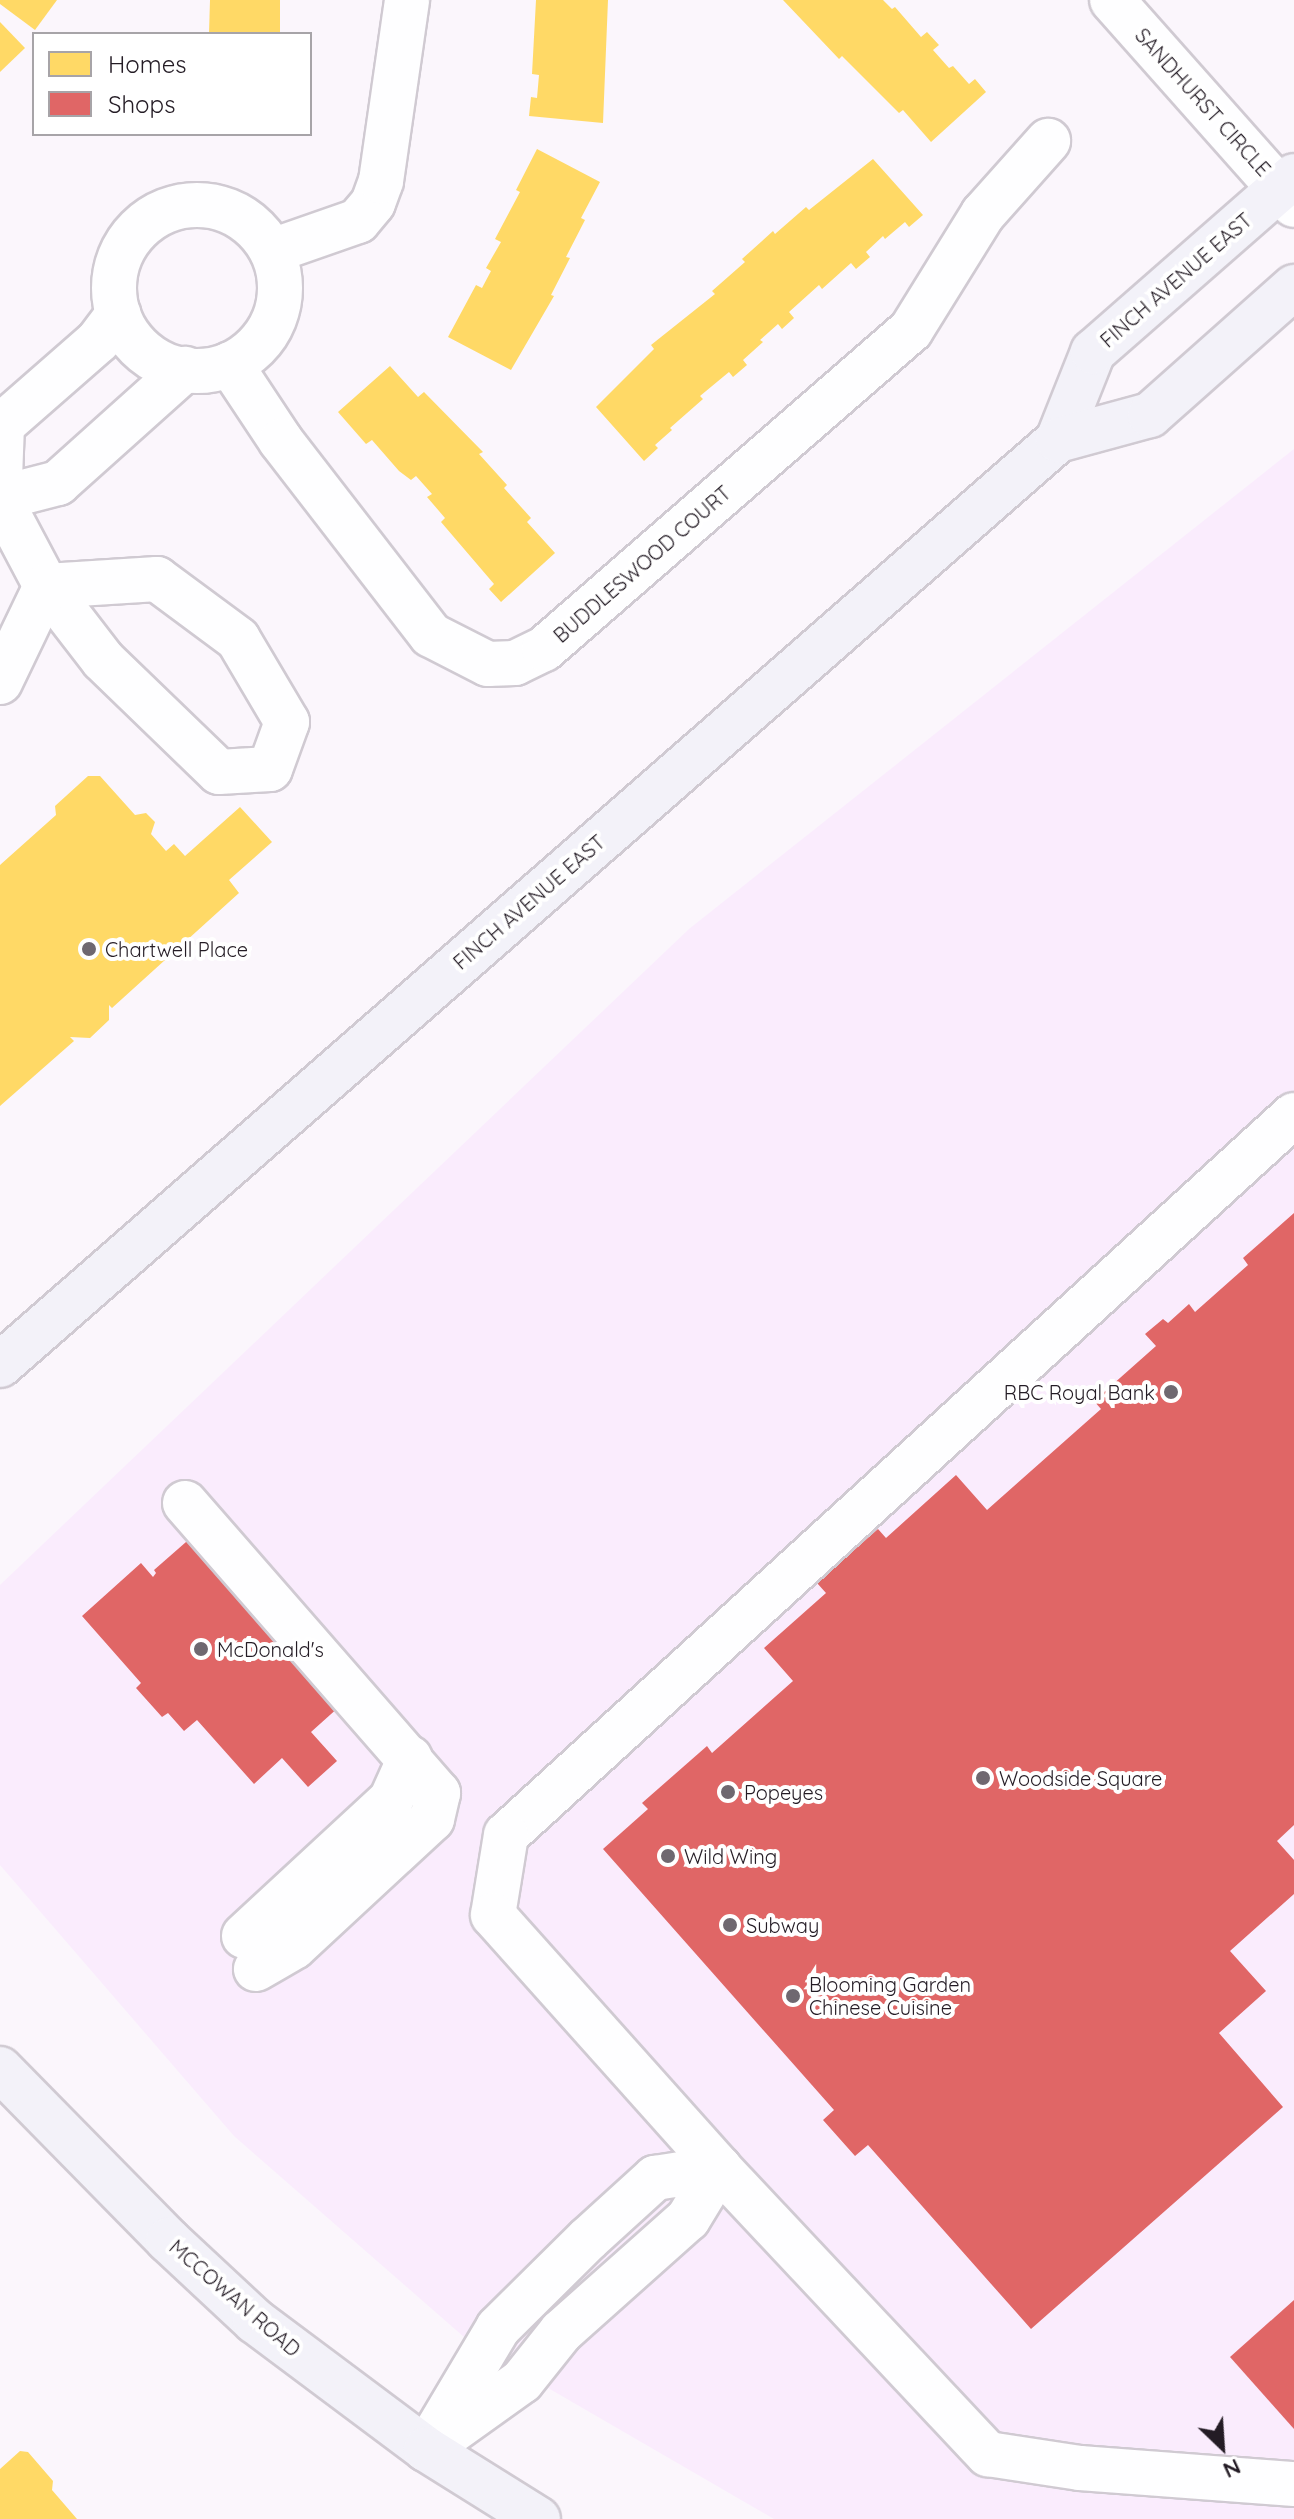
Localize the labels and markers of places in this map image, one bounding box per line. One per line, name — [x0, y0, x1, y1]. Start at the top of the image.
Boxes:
place label: Chartwell Place — [105, 937, 248, 961]
marker: Chartwell Place — [80, 940, 98, 958]
place label: RBC Royal Bank — [1004, 1380, 1155, 1404]
marker: RBC Royal Bank — [1162, 1383, 1180, 1401]
place label: McDonald's — [217, 1637, 324, 1661]
marker: McDonald's — [192, 1640, 210, 1658]
place label: Woodside Square — [999, 1766, 1162, 1790]
marker: Woodside Square — [974, 1769, 992, 1787]
place label: Popeyes — [744, 1780, 823, 1804]
marker: Popeyes — [719, 1783, 737, 1801]
place label: Wild Wing — [684, 1844, 777, 1868]
marker: Wild Wing — [659, 1847, 677, 1865]
place label: Subway — [746, 1913, 819, 1937]
marker: Subway — [721, 1916, 739, 1934]
place label: Blooming Garden Chinese Cuisine — [809, 1972, 971, 2019]
marker: Blooming Garden Chinese Cuisine — [784, 1987, 802, 2005]

